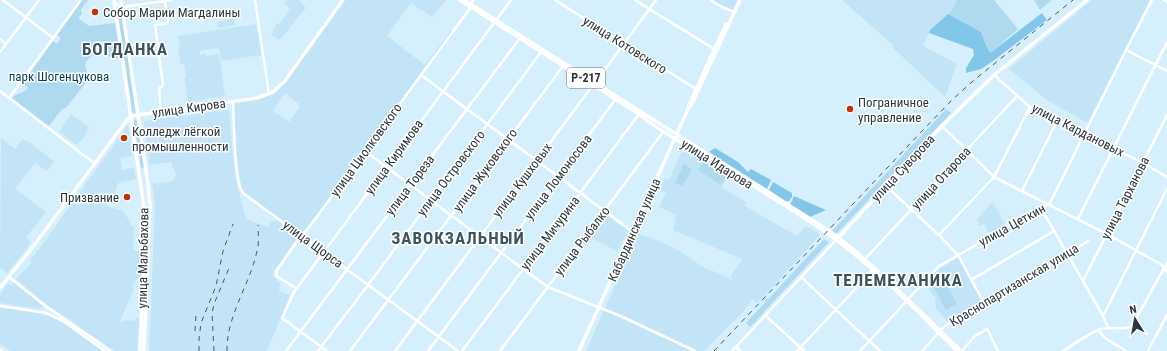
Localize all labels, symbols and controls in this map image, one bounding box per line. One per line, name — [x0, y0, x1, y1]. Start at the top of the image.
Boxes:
place label: Собор Марии Магдалины — [103, 5, 240, 20]
marker: Собор Марии Магдалины — [90, 7, 100, 17]
street label: улица Котовского — [580, 13, 670, 77]
district label: БОГДАНКА — [82, 39, 168, 59]
road number: Р-217 — [567, 68, 605, 88]
park label: парк Шогенцукова — [9, 69, 109, 84]
street label: улица Кирова — [151, 95, 227, 121]
place label: Пограничное управление — [858, 95, 929, 125]
street label: улица Циолковского — [327, 100, 405, 200]
street label: улица Кардановых — [1029, 100, 1127, 160]
marker: Пограничное управление — [845, 104, 855, 114]
street label: улица Киримова — [362, 117, 426, 197]
place label: Колледж лёгкой промышленности — [132, 124, 229, 154]
street label: улица Жуковского — [450, 126, 520, 214]
street label: улица Островского — [414, 127, 488, 219]
street label: улица Суворова — [868, 131, 938, 205]
street label: улица Ломоносова — [521, 132, 595, 222]
marker: Колледж лёгкой промышленности — [119, 133, 129, 143]
street label: улица Идарова — [678, 136, 756, 192]
street label: улица Кушховых — [489, 140, 555, 220]
street label: улица Отарова — [908, 144, 974, 212]
street label: улица Тореза — [383, 152, 437, 218]
street label: улица Тарханова — [1098, 154, 1152, 242]
street label: Кабардинская улица — [604, 176, 664, 284]
place label: Призвание — [60, 190, 119, 205]
marker: Призвание — [122, 192, 132, 202]
street label: улица Мичурина — [517, 193, 583, 273]
street label: улица Цеткин — [976, 201, 1048, 249]
street label: улица Рыбалко — [551, 204, 613, 278]
street label: улица Мальбахова — [135, 208, 151, 308]
street label: улица Щорса — [280, 217, 346, 271]
district label: ЗАВОКЗАЛЬНЫЙ — [391, 228, 525, 248]
street label: Краснопартизанская улица — [947, 241, 1081, 329]
district label: ТЕЛЕМЕХАНИКА — [833, 270, 963, 290]
north arrow — [1115, 299, 1155, 339]
text: N — [1129, 303, 1138, 317]

